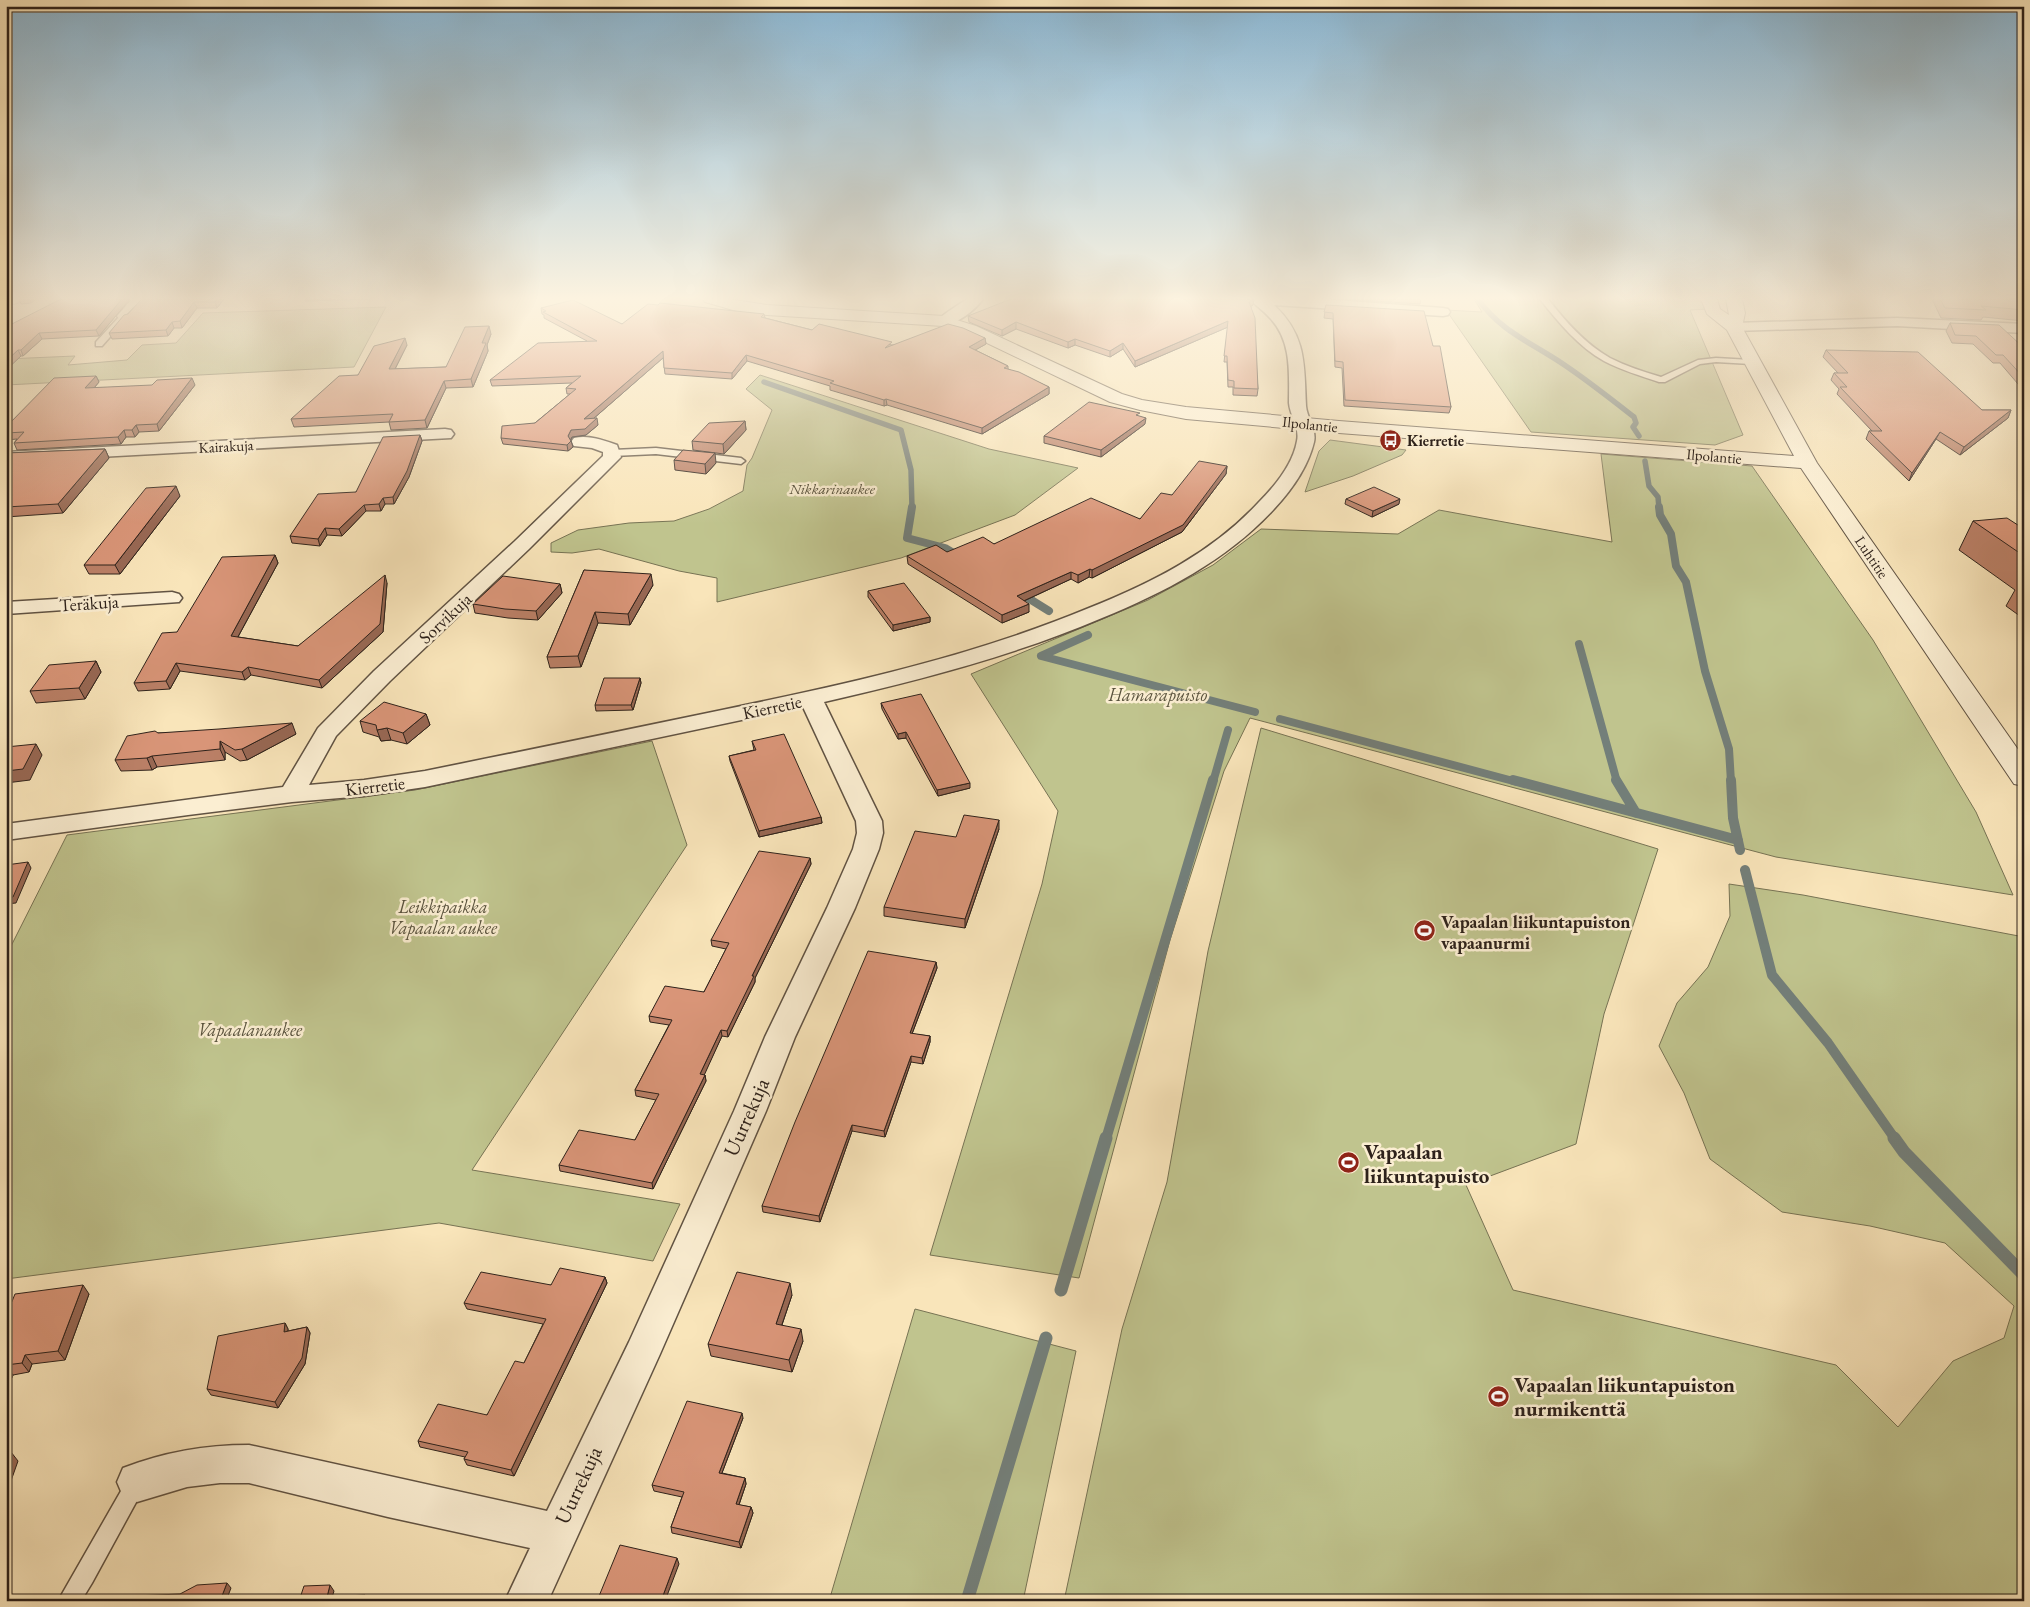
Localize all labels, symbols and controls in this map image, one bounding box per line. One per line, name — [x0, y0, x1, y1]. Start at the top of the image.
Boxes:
street label: Ilpolantie — [1281, 412, 1339, 436]
bus stop icon: Kierretie — [1379, 428, 1403, 452]
place label: Kierretie — [1407, 431, 1464, 450]
street label: Kairakuja — [198, 435, 254, 457]
street label: Ilpolantie — [1686, 444, 1743, 468]
park label: Nikkarinaukee — [788, 479, 876, 498]
street label: Luhtitie — [1851, 532, 1893, 582]
street label: Sorvikuja — [413, 587, 477, 648]
street label: Teräkuja — [58, 589, 120, 617]
park label: Hamarapuisto — [1108, 683, 1208, 707]
street label: Kierretie — [740, 690, 804, 724]
street label: Kierretie — [344, 771, 406, 801]
park label: Leikkipaikka Vapaalan aukee — [389, 895, 498, 940]
place label: Vapaalan liikuntapuiston vapaanurmi — [1441, 910, 1630, 954]
sports icon: Vapaalan liikuntapuiston vapaanurmi — [1413, 919, 1437, 943]
park label: Vapaalanaukee — [198, 1018, 303, 1042]
street label: Uurrekuja — [717, 1073, 775, 1160]
place label: Vapaalan liikuntapuisto — [1364, 1138, 1490, 1189]
sports icon: Vapaalan liikuntapuisto — [1336, 1151, 1360, 1175]
place label: Vapaalan liikuntapuiston nurmikenttä — [1514, 1371, 1735, 1422]
sports icon: Vapaalan liikuntapuiston nurmikenttä — [1486, 1384, 1510, 1408]
street label: Uurrekuja — [548, 1441, 608, 1528]

